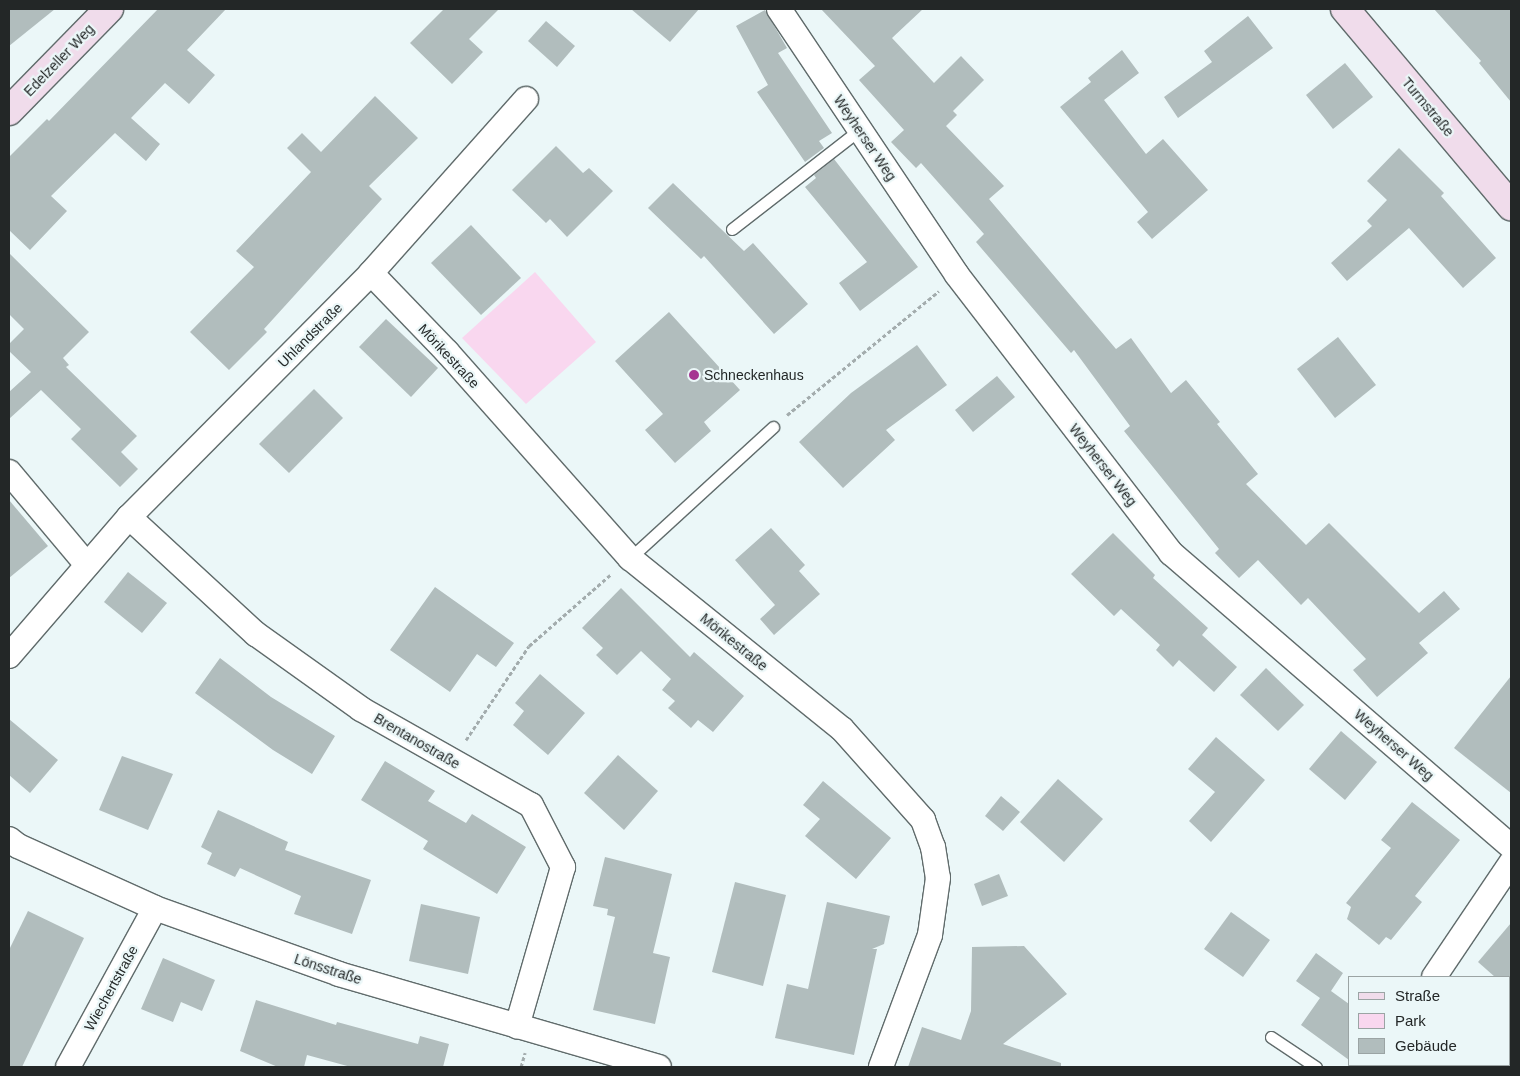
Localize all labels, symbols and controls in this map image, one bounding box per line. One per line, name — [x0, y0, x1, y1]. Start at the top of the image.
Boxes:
street label: Edelzeller Weg — [20, 20, 98, 100]
street label: Turmstraße — [1398, 74, 1458, 140]
street label: Weyherser Weg — [830, 92, 900, 184]
street label: Uhlandstraße — [274, 299, 346, 371]
street label: Mörikestraße — [415, 320, 483, 392]
place label: Schneckenhaus — [704, 367, 804, 383]
marker: Schneckenhaus — [688, 369, 700, 381]
street label: Weyherser Weg — [1066, 420, 1140, 510]
street label: Mörikestraße — [697, 610, 771, 674]
street label: Weyherser Weg — [1351, 706, 1437, 784]
street label: Brentanostraße — [371, 710, 463, 772]
street label: Wiechertstraße — [81, 942, 141, 1034]
street label: Lönsstraße — [292, 950, 364, 988]
legend — [1348, 976, 1510, 1066]
text: Straße — [1395, 987, 1440, 1004]
text: Park — [1395, 1012, 1426, 1029]
text: Gebäude — [1395, 1037, 1457, 1054]

